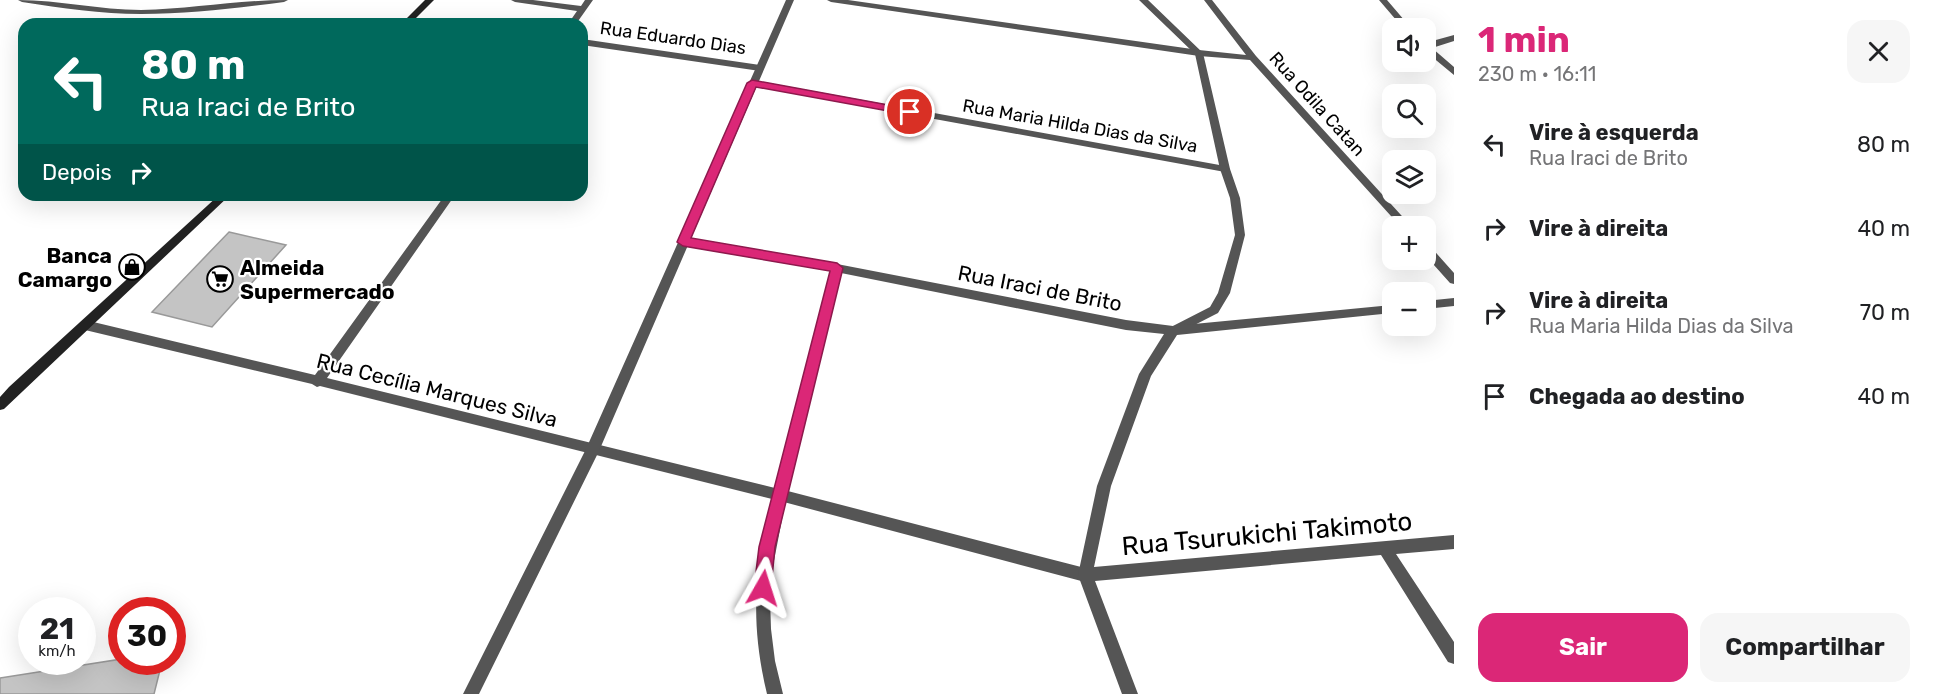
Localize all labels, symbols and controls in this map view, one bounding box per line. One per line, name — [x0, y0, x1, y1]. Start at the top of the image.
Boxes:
street label: Rua Eduardo Dias — [599, 17, 747, 59]
map controls — [1382, 18, 1436, 336]
button: sound — [1382, 18, 1436, 72]
text: 1 min — [1478, 18, 1570, 61]
button: close — [1847, 20, 1910, 83]
text: 80 m — [141, 40, 245, 90]
icon: left — [42, 42, 120, 120]
street label: Rua Odila Catan — [1264, 47, 1370, 161]
text: 230 m · 16:11 — [1478, 62, 1596, 86]
button: search — [1382, 84, 1436, 138]
pin — [884, 86, 935, 137]
text: Rua Iraci de Brito — [141, 91, 356, 123]
street label: Rua Maria Hilda Dias da Silva — [961, 94, 1199, 158]
icon: arrive — [893, 95, 926, 128]
text: Vire à esquerda — [1529, 119, 1699, 146]
icon: left — [1478, 128, 1511, 161]
text: 80 m — [1857, 131, 1910, 158]
text: Rua Iraci de Brito — [1529, 146, 1688, 170]
button: layers — [1382, 150, 1436, 204]
icon: right — [124, 156, 157, 189]
text: Depois — [42, 159, 112, 186]
icon: right — [1478, 212, 1511, 245]
text: Vire à direita — [1529, 215, 1668, 242]
text: 40 m — [1857, 215, 1910, 242]
button: + — [1382, 216, 1436, 270]
place label: Banca Camargo — [18, 243, 112, 292]
shop icon: Banca Camargo — [117, 252, 147, 282]
place label: Almeida Supermercado — [240, 255, 395, 304]
street label: Rua Iraci de Brito — [956, 260, 1124, 316]
supermarket icon: Almeida Supermercado — [205, 264, 235, 294]
button: − — [1382, 282, 1436, 336]
text: Vire à direita — [1529, 287, 1668, 314]
icon: right — [1478, 296, 1511, 329]
text: 70 m — [1860, 299, 1910, 326]
text: Rua Maria Hilda Dias da Silva — [1529, 314, 1794, 338]
street label: Rua Cecília Marques Silva — [314, 348, 560, 432]
icon: arrive — [1478, 380, 1511, 413]
text: Chegada ao destino — [1529, 383, 1745, 410]
text: 40 m — [1857, 383, 1910, 410]
street label: Rua Tsurukichi Takimoto — [1120, 506, 1414, 562]
position arrow — [731, 556, 795, 620]
speed limit sign: 30 — [108, 597, 186, 675]
text: 21 — [40, 611, 74, 647]
button: Sair — [1478, 613, 1688, 682]
button: Compartilhar — [1700, 613, 1910, 682]
text: km/h — [38, 642, 76, 660]

